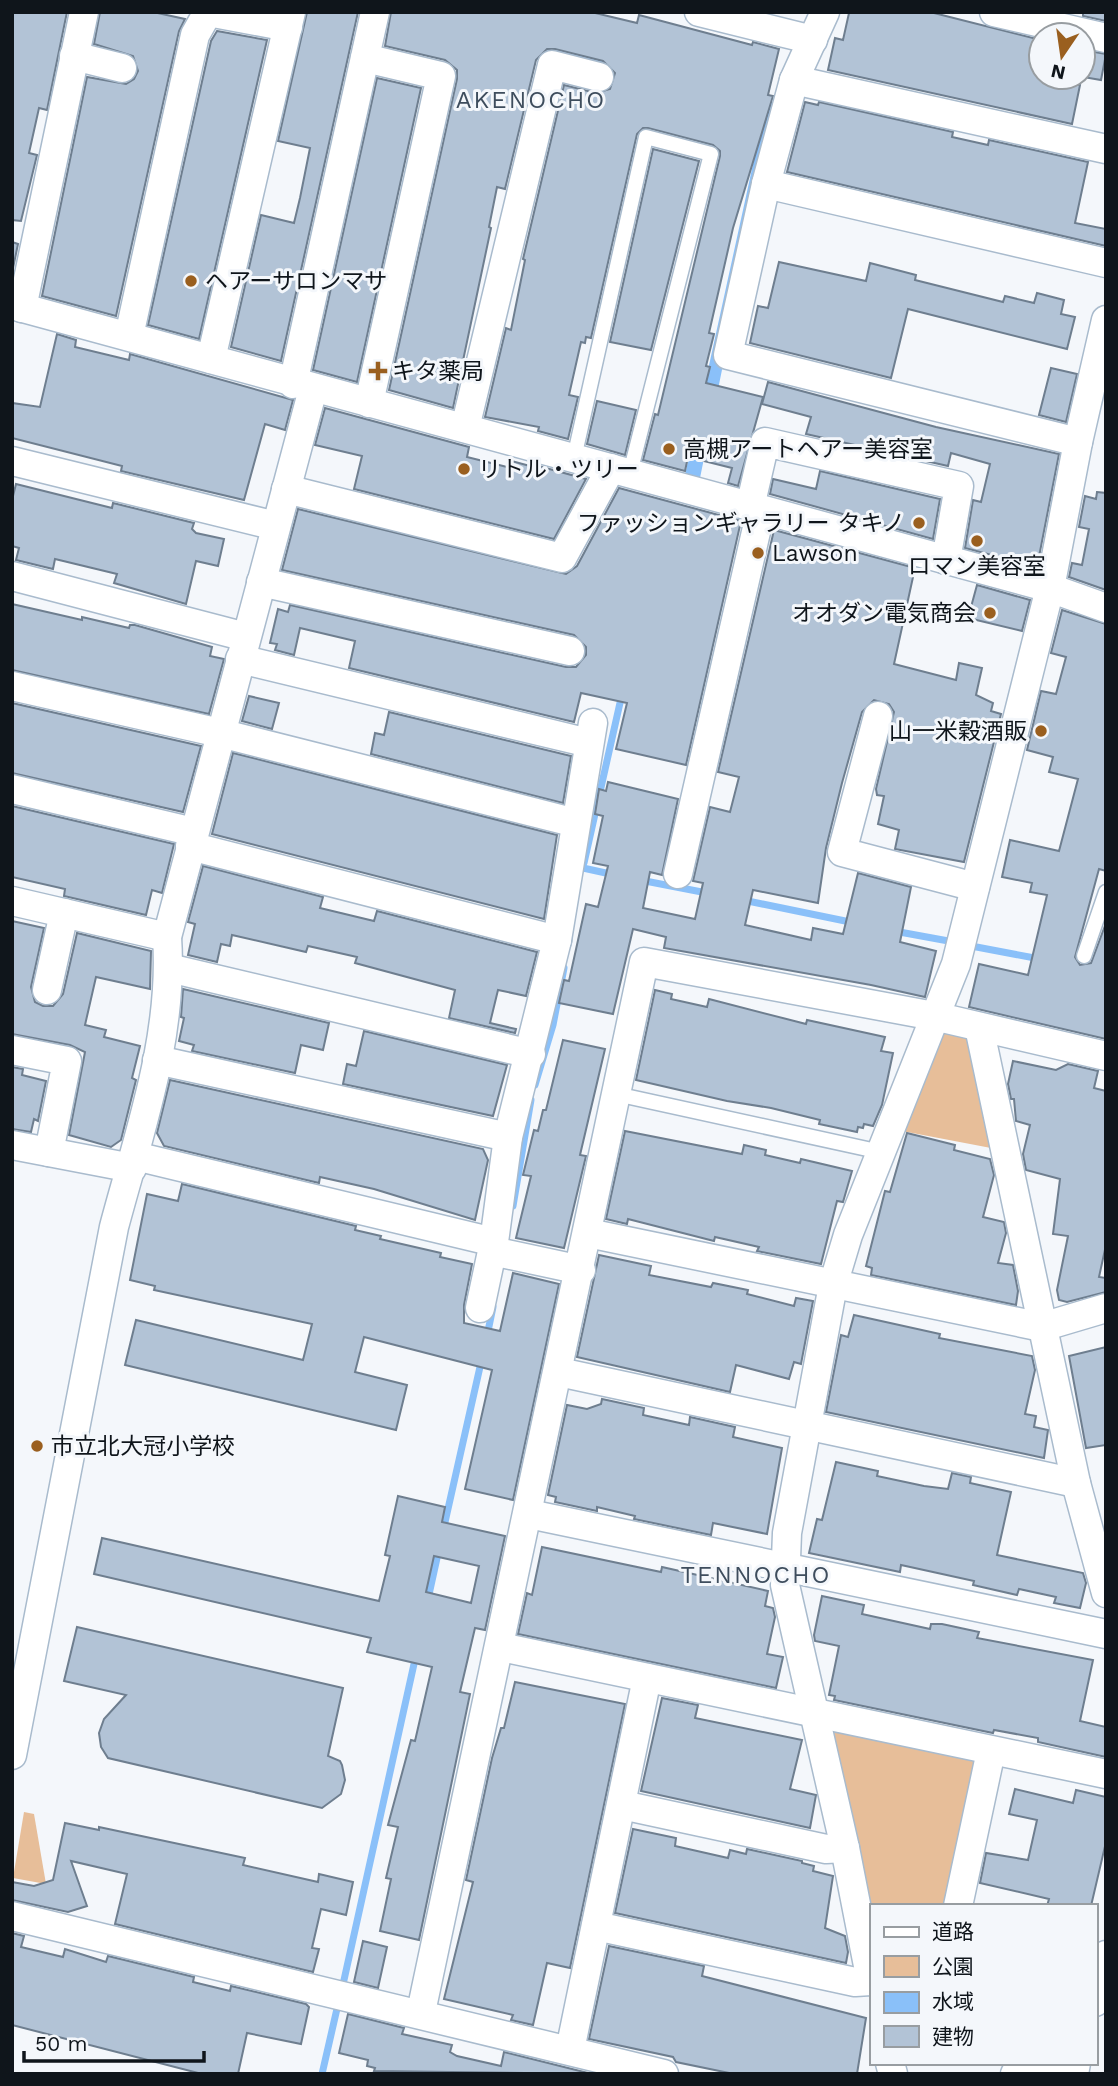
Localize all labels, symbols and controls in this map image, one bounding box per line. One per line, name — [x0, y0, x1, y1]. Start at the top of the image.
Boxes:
north arrow — [1027, 21, 1097, 91]
text: N — [1049, 59, 1068, 85]
district label: AKENOCHO — [456, 86, 606, 114]
place label: ヘアーサロンマサ — [205, 268, 387, 295]
marker: ヘアーサロンマサ — [183, 273, 199, 289]
place label: キタ薬局 — [392, 358, 484, 385]
marker: キタ薬局 — [370, 363, 386, 379]
place label: 高槻アートヘアー美容室 — [683, 436, 933, 463]
marker: 高槻アートヘアー美容室 — [661, 441, 677, 457]
place label: リトル・ツリー — [478, 456, 639, 483]
marker: リトル・ツリー — [456, 461, 472, 477]
place label: ファッションギャラリー タキノ — [577, 510, 905, 537]
marker: ファッションギャラリー タキノ — [911, 515, 927, 531]
marker: ロマン美容室 — [969, 533, 985, 549]
place label: Lawson — [772, 540, 858, 567]
marker: Lawson — [750, 545, 766, 561]
place label: ロマン美容室 — [908, 553, 1046, 580]
place label: オオダン電気商会 — [792, 600, 976, 627]
marker: オオダン電気商会 — [982, 605, 998, 621]
place label: 山一米穀酒販 — [889, 718, 1027, 745]
marker: 山一米穀酒販 — [1033, 723, 1049, 739]
place label: 市立北大冠小学校 — [51, 1433, 235, 1460]
marker: 市立北大冠小学校 — [29, 1438, 45, 1454]
district label: TENNOCHO — [680, 1561, 832, 1589]
legend — [870, 1904, 1097, 2065]
text: 道路 — [932, 1919, 974, 1944]
text: 公園 — [932, 1954, 974, 1979]
text: 水域 — [932, 1989, 974, 2014]
scale bar — [24, 2020, 205, 2064]
text: 建物 — [932, 2024, 974, 2049]
text: 50 m — [35, 2031, 87, 2056]

